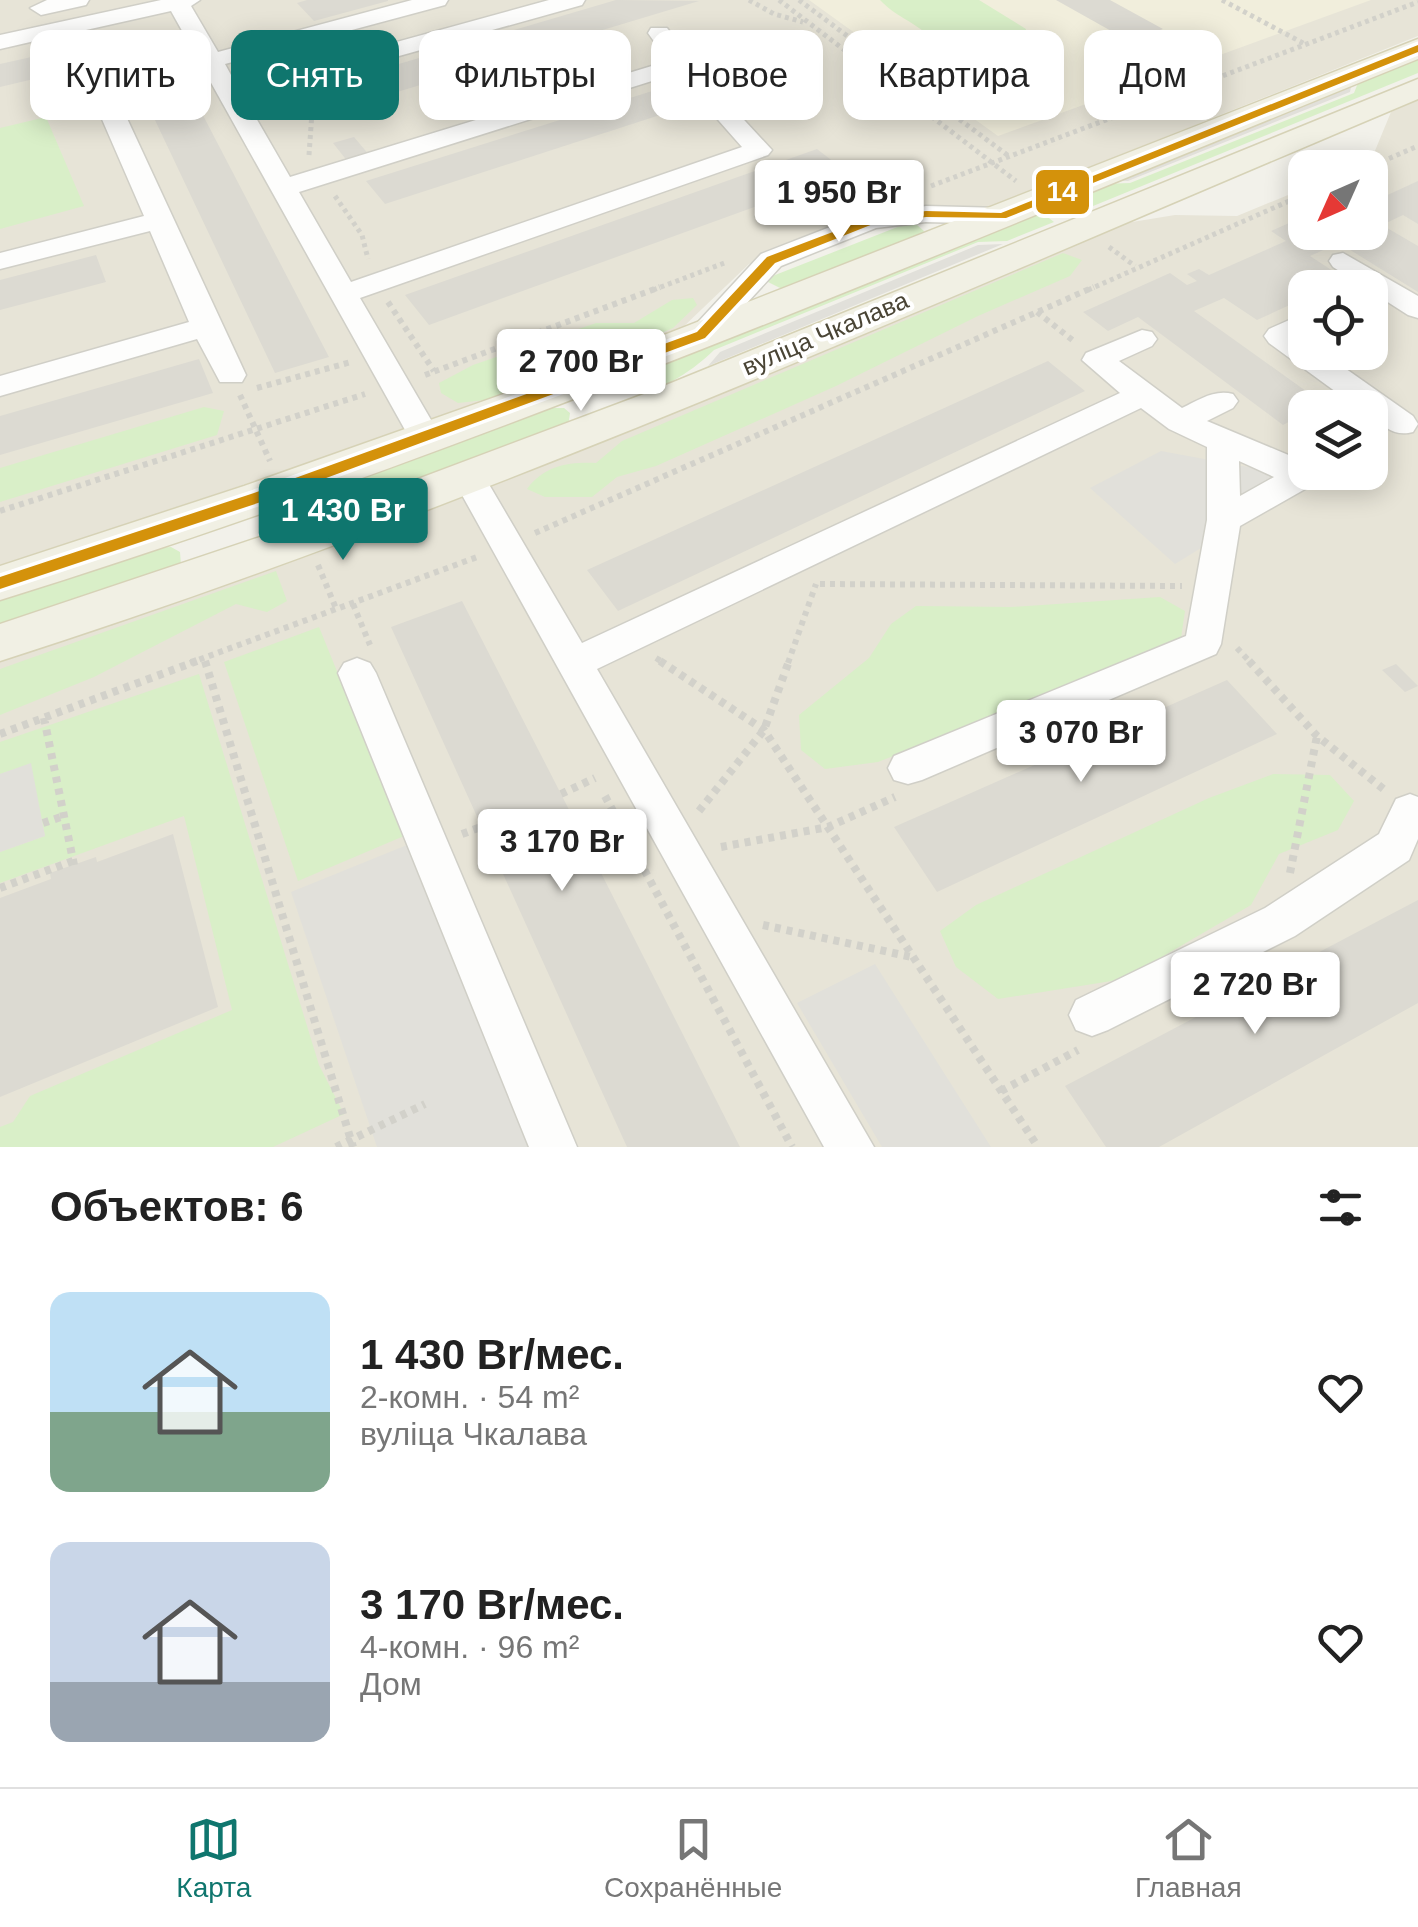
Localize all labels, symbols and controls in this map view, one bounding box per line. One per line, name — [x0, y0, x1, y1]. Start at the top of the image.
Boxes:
chip: Купить — [30, 30, 211, 120]
chip: Снять — [231, 30, 399, 120]
chip: Фильтры — [419, 30, 631, 120]
chip: Новое — [651, 30, 823, 120]
chip: Квартира — [843, 30, 1064, 120]
chip: Дом — [1084, 30, 1222, 120]
north arrow — [1288, 150, 1388, 250]
map controls — [1288, 150, 1388, 490]
pin: 1 950 Br — [736, 160, 942, 245]
line badge: 14 — [1034, 168, 1091, 216]
text: 1 950 Br — [777, 174, 901, 210]
text: 14 — [1046, 176, 1078, 207]
button: locate — [1288, 270, 1388, 370]
street label: вуліца Чкалава — [738, 285, 912, 381]
pin: 2 700 Br — [478, 329, 684, 414]
text: 2 700 Br — [519, 343, 643, 379]
button: layers — [1288, 390, 1388, 490]
pin: 1 430 Br — [240, 478, 446, 563]
text: 1 430 Br — [281, 492, 405, 528]
pin: 3 070 Br — [978, 700, 1184, 785]
text: 3 070 Br — [1019, 714, 1143, 750]
pin: 3 170 Br — [459, 809, 665, 894]
text: 3 170 Br — [500, 823, 624, 859]
pin: 2 720 Br — [1152, 952, 1358, 1037]
text: 2 720 Br — [1193, 966, 1317, 1002]
icon: filters — [1313, 1180, 1368, 1235]
text: Объектов: 6 — [50, 1183, 304, 1230]
text: 1 430 Br/мес. — [360, 1331, 624, 1378]
icon: home — [130, 1332, 250, 1452]
icon: heart — [1313, 1365, 1368, 1420]
text: 2-комн. · 54 m² — [360, 1379, 579, 1415]
text: вуліца Чкалава — [360, 1416, 587, 1452]
text: 3 170 Br/мес. — [360, 1581, 624, 1628]
icon: home — [130, 1582, 250, 1702]
icon: heart — [1313, 1615, 1368, 1670]
text: 4-комн. · 96 m² — [360, 1629, 579, 1665]
text: Дом — [360, 1666, 422, 1702]
tab: Карта — [176, 1812, 251, 1904]
tab: Сохранённые — [604, 1812, 782, 1904]
tab: Главная — [1135, 1812, 1242, 1904]

